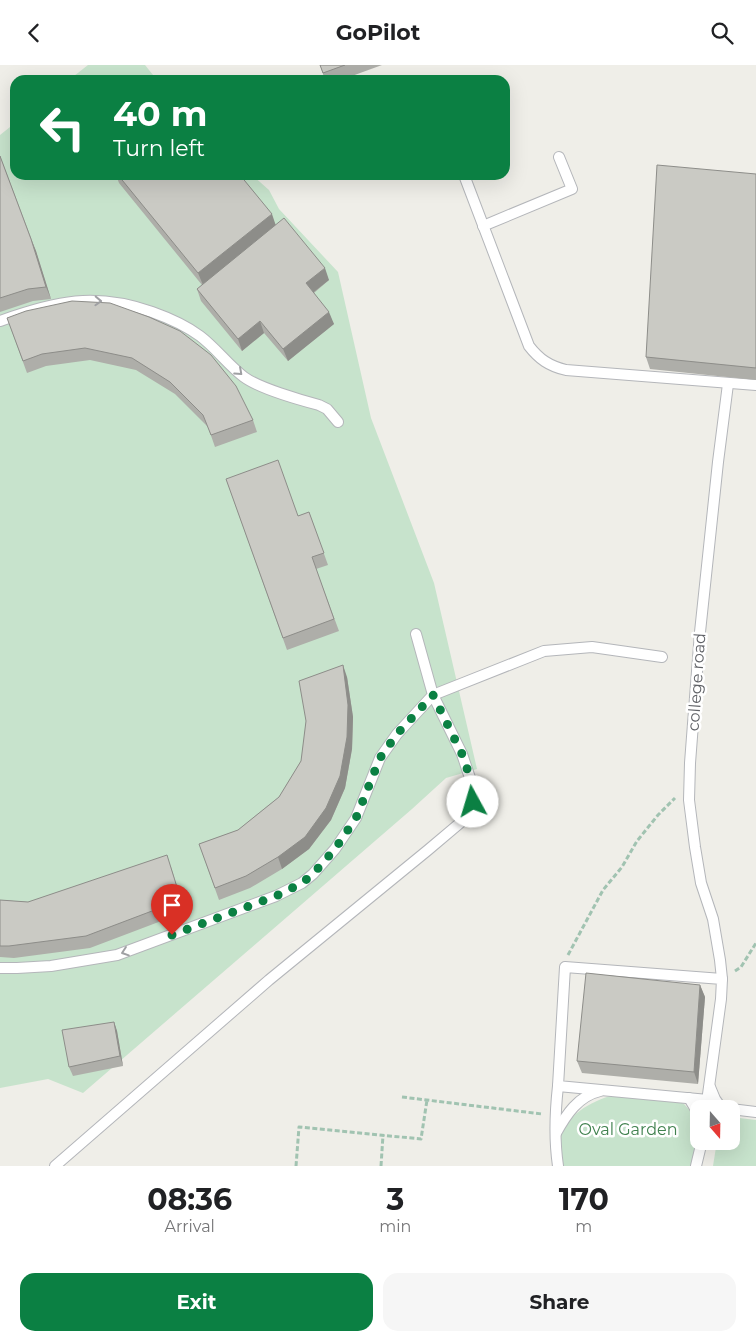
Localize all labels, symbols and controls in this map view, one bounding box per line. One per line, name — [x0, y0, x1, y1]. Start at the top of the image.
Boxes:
icon: back — [20, 19, 48, 47]
text: GoPilot — [336, 19, 420, 46]
icon: search — [708, 19, 736, 47]
text: 40 m — [113, 92, 208, 135]
icon: left — [30, 95, 95, 160]
text: Turn left — [113, 135, 205, 162]
one-way arrow — [95, 295, 103, 306]
one-way arrow — [234, 366, 243, 375]
street label: college road — [684, 632, 709, 732]
position arrow — [446, 775, 498, 827]
pin — [151, 884, 193, 935]
icon: arrive — [158, 891, 186, 919]
one-way arrow — [121, 947, 130, 957]
north arrow — [690, 1100, 740, 1150]
map controls — [690, 1100, 740, 1150]
park label: Oval Garden — [578, 1120, 678, 1139]
text: 08:36 — [147, 1181, 232, 1218]
text: 3 — [386, 1181, 404, 1218]
text: 170 — [559, 1181, 609, 1218]
text: Arrival — [164, 1217, 215, 1236]
text: min — [379, 1217, 411, 1236]
text: m — [575, 1217, 592, 1236]
button: Exit — [20, 1273, 373, 1331]
button: Share — [383, 1273, 736, 1331]

